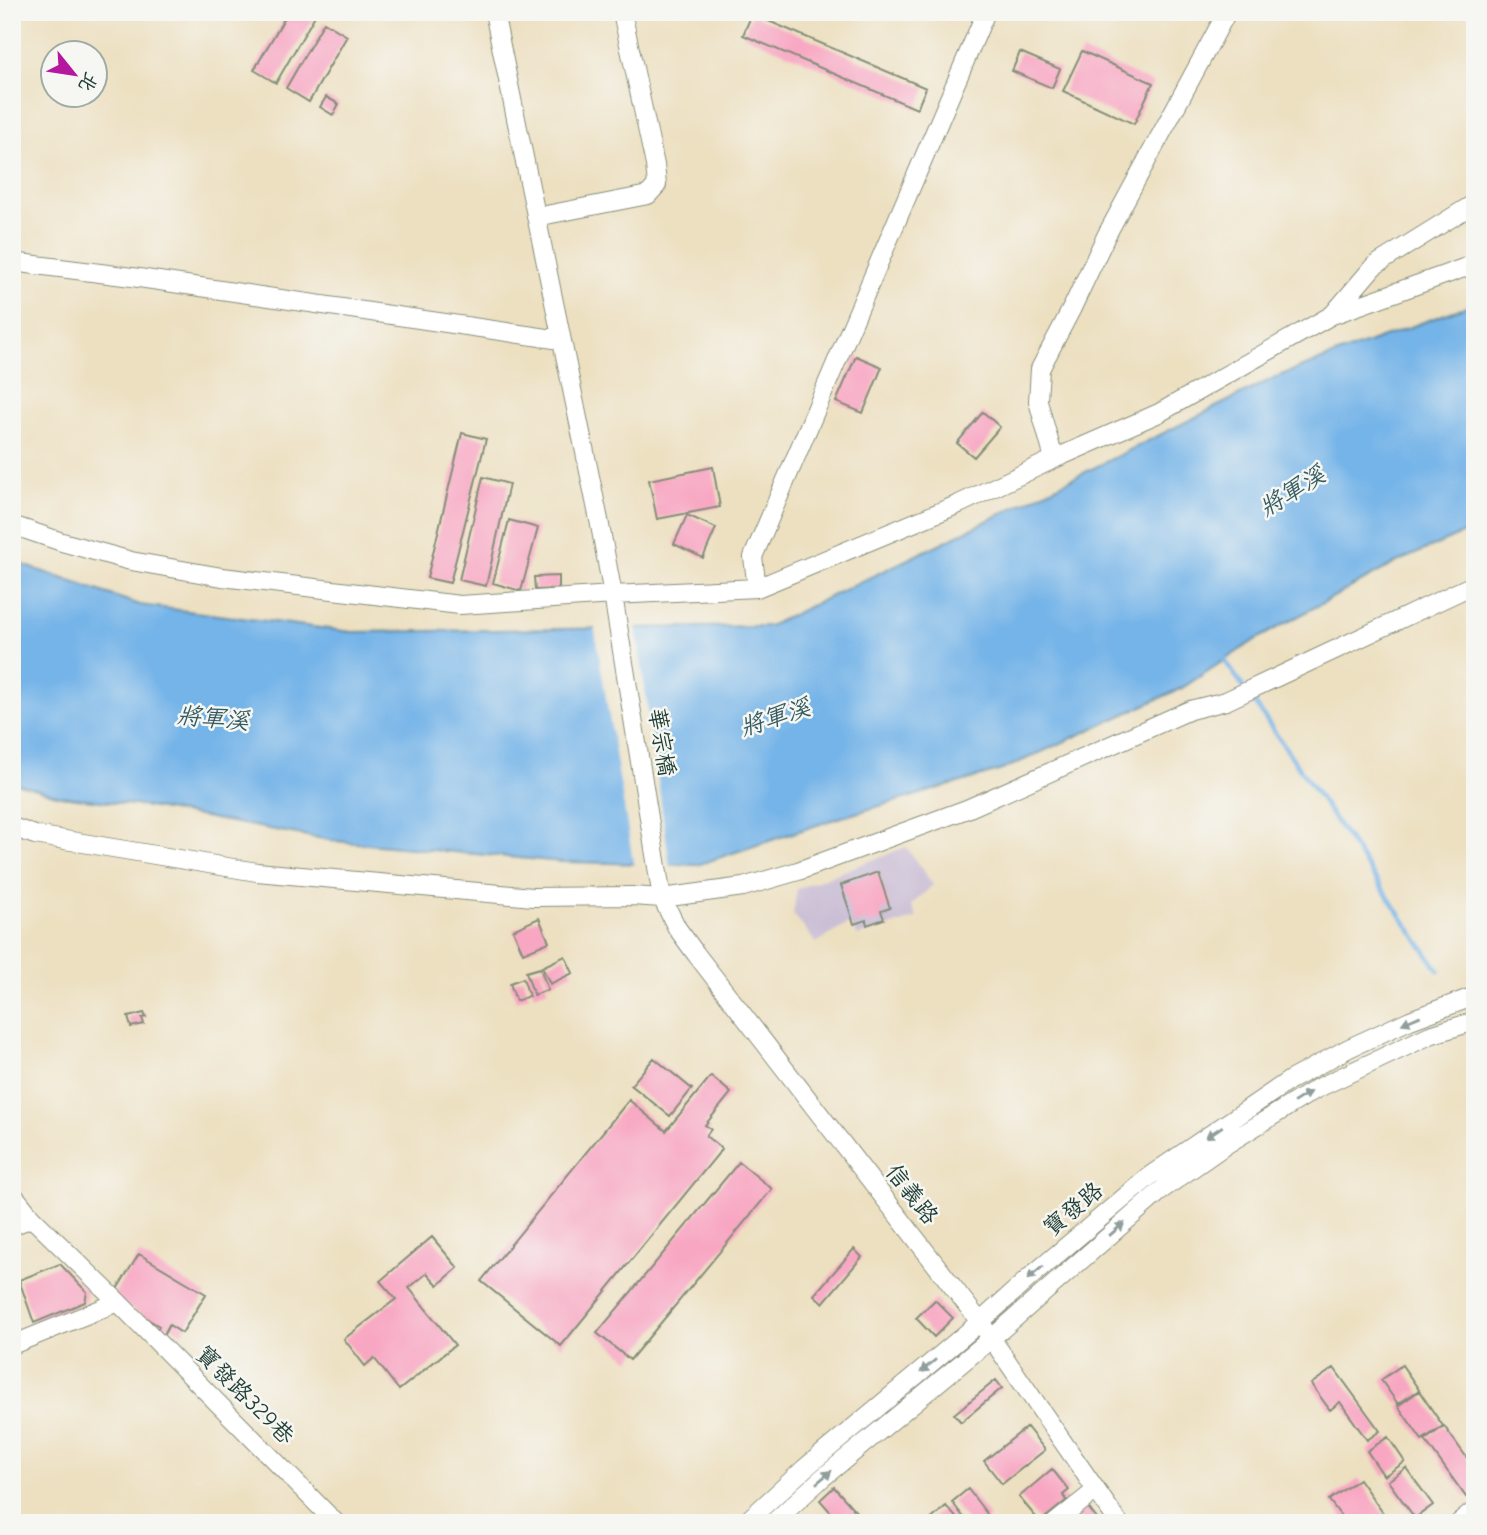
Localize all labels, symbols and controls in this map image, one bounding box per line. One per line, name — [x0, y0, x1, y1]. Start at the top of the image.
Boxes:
north arrow — [38, 38, 108, 108]
text: 北 — [74, 68, 102, 96]
water label: 將軍溪 — [1254, 459, 1332, 522]
water label: 將軍溪 — [736, 692, 815, 741]
water label: 將軍溪 — [176, 701, 252, 735]
street label: 華宗橋 — [643, 706, 681, 778]
one-way arrow — [1400, 1015, 1421, 1026]
one-way arrow — [1292, 1091, 1312, 1104]
one-way arrow — [1205, 1125, 1223, 1139]
street label: 信義路 — [880, 1159, 944, 1229]
street label: 寶發路 — [1038, 1176, 1108, 1242]
one-way arrow — [1108, 1221, 1126, 1237]
one-way arrow — [1027, 1265, 1044, 1280]
street label: 寶發路329巷 — [190, 1340, 300, 1450]
one-way arrow — [919, 1358, 937, 1373]
one-way arrow — [815, 1470, 832, 1485]

